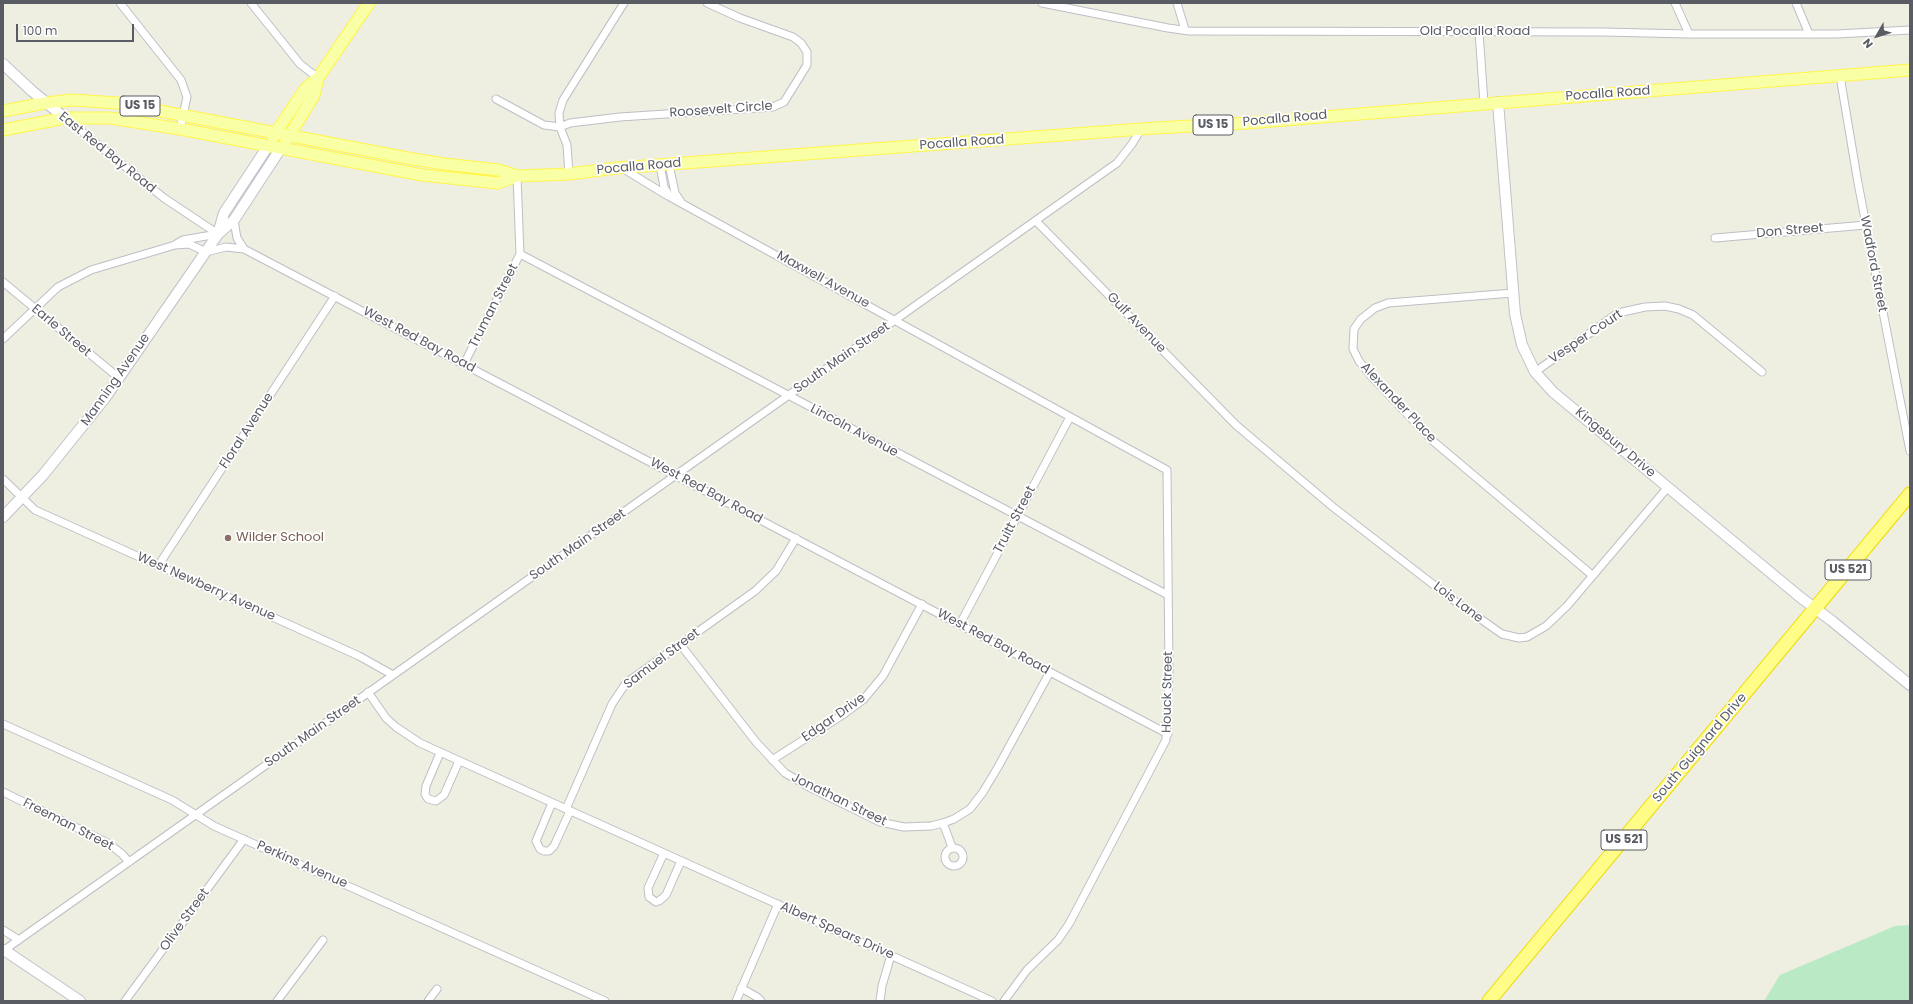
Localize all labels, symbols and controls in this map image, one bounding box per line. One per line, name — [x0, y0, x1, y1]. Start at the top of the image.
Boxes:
scale bar — [18, 16, 136, 42]
north arrow — [1857, 16, 1897, 56]
text: 100 m — [23, 22, 57, 39]
street label: Old Pocalla Road — [1420, 24, 1530, 40]
text: N — [1859, 35, 1876, 52]
street label: Pocalla Road — [1565, 83, 1651, 105]
road number: US 15 — [120, 96, 160, 116]
street label: Roosevelt Circle — [669, 99, 773, 121]
street label: Pocalla Road — [1242, 108, 1328, 130]
street label: East Red Bay Road — [55, 109, 159, 197]
road number: US 15 — [1193, 115, 1233, 135]
street label: Pocalla Road — [919, 132, 1005, 154]
street label: Pocalla Road — [596, 156, 682, 178]
street label: Wadford Street — [1856, 214, 1890, 314]
street label: Don Street — [1756, 220, 1824, 242]
street label: Maxwell Avenue — [774, 248, 872, 312]
street label: Truman Street — [466, 261, 522, 351]
street label: Gulf Avenue — [1103, 289, 1169, 357]
street label: Earle Street — [28, 302, 94, 360]
street label: West Red Bay Road — [360, 304, 478, 376]
street label: Vesper Court — [1546, 307, 1626, 367]
street label: South Main Street — [791, 319, 893, 397]
street label: Manning Avenue — [78, 331, 154, 429]
street label: Alexander Place — [1357, 360, 1439, 446]
street label: Floral Avenue — [217, 390, 277, 472]
street label: Lincoln Avenue — [807, 401, 901, 461]
street label: Kingsbury Drive — [1572, 405, 1658, 481]
street label: West Red Bay Road — [647, 455, 765, 527]
street label: Truitt Street — [991, 483, 1039, 557]
street label: South Main Street — [527, 506, 629, 584]
place label: Wilder School — [236, 530, 324, 546]
marker: Wilder School — [223, 533, 233, 543]
street label: West Newberry Avenue — [134, 549, 278, 625]
road number: US 521 — [1825, 560, 1871, 580]
street label: Lois Lane — [1430, 579, 1486, 627]
street label: West Red Bay Road — [934, 606, 1052, 678]
street label: Samuel Street — [621, 625, 703, 693]
street label: Houck Street — [1159, 651, 1177, 733]
street label: Edgar Drive — [799, 690, 869, 746]
street label: South Guignard Drive — [1650, 690, 1750, 806]
street label: South Main Street — [262, 693, 364, 771]
street label: Jonathan Street — [789, 770, 889, 830]
street label: Freeman Street — [20, 795, 116, 855]
road number: US 521 — [1601, 830, 1647, 850]
street label: Perkins Avenue — [254, 838, 350, 892]
street label: Olive Street — [157, 886, 213, 954]
street label: Albert Spears Drive — [778, 899, 896, 963]

